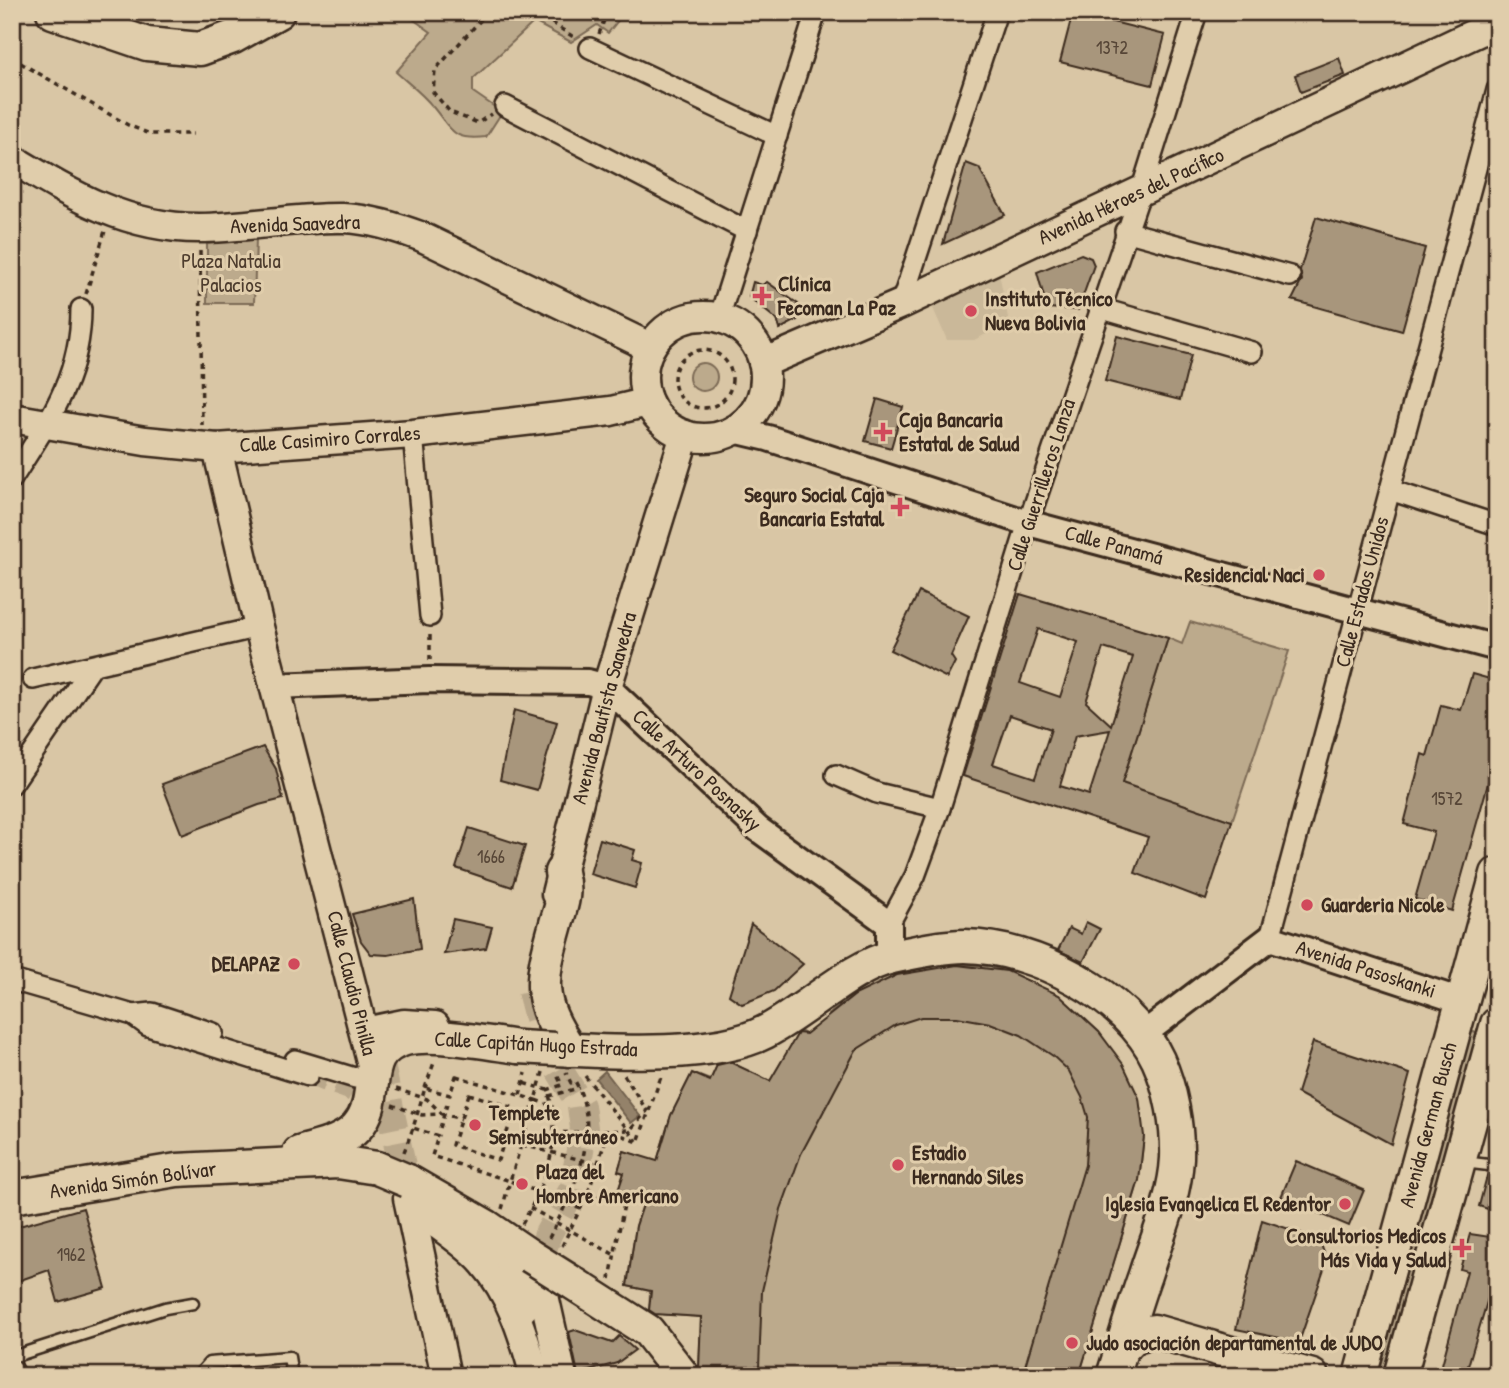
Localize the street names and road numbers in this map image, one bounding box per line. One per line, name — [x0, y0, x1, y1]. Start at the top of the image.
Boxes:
street label: Avenida Héroes del Pacífico — [1033, 140, 1228, 251]
street label: Avenida Saavedra — [230, 207, 360, 240]
street label: Calle Guerrilleros Lanza — [999, 395, 1082, 575]
street label: Calle Casimiro Corrales — [239, 418, 421, 459]
street label: Calle Estados Unidos — [1327, 513, 1396, 670]
street label: Calle Panamá — [1062, 517, 1166, 572]
street label: Avenida Bautista Saavedra — [564, 609, 643, 807]
street label: Calle Arturo Posnasky — [626, 702, 769, 837]
street label: Calle Claudio Pinilla — [320, 907, 384, 1058]
street label: Avenida Pasoskanki — [1293, 932, 1440, 1005]
street label: Calle Capitán Hugo Estrada — [434, 1024, 638, 1063]
street label: Avenida German Busch — [1392, 1039, 1464, 1211]
street label: Avenida Simón Bolívar — [48, 1153, 218, 1206]

